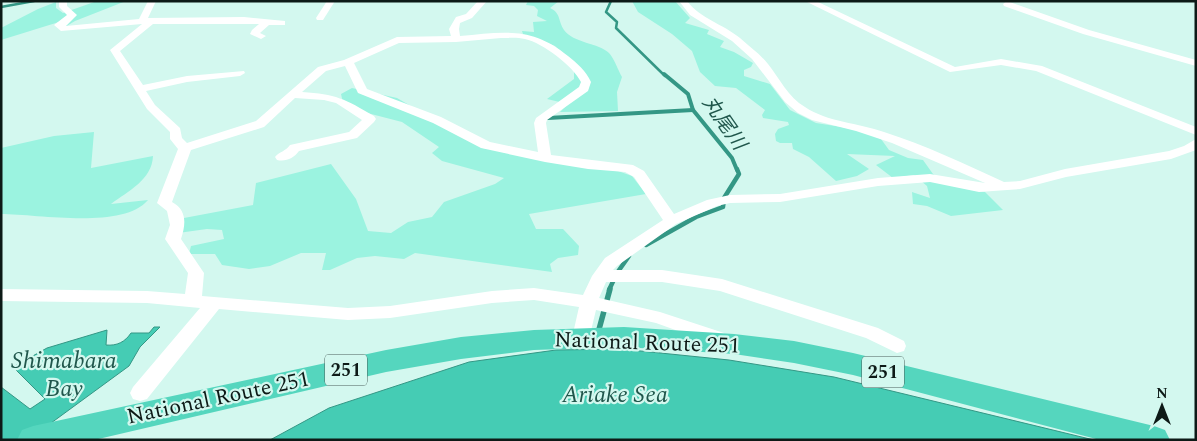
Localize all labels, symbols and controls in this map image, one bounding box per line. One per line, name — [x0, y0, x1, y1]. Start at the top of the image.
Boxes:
water label: 丸尾川 — [695, 90, 755, 158]
street label: National Route 251 — [554, 323, 740, 363]
water label: Shimabara Bay — [11, 343, 117, 407]
road number: 251 — [325, 354, 367, 386]
road number: 251 — [862, 357, 904, 388]
street label: National Route 251 — [124, 363, 312, 433]
water label: Ariake Sea — [561, 377, 668, 413]
north arrow — [1137, 381, 1187, 431]
text: N — [1156, 383, 1168, 404]

